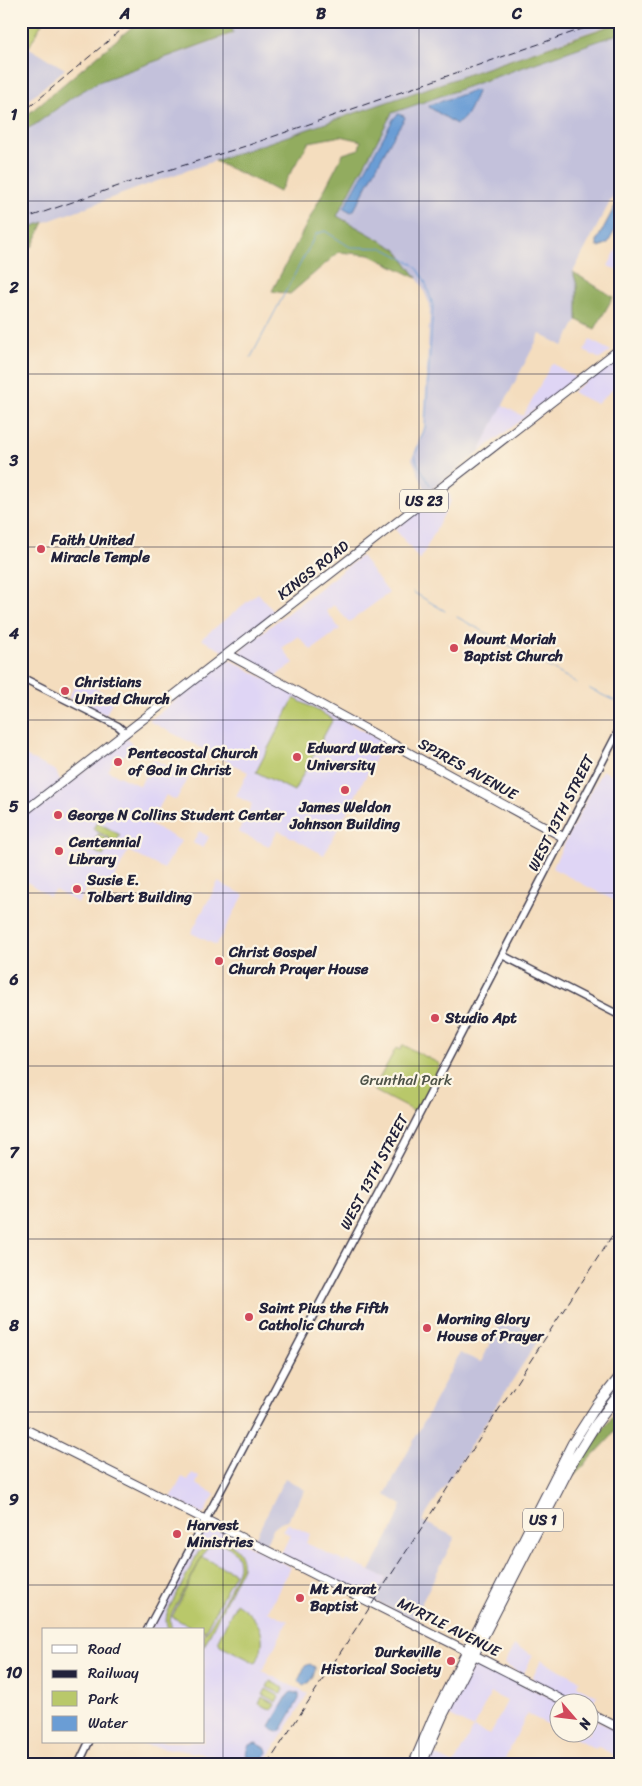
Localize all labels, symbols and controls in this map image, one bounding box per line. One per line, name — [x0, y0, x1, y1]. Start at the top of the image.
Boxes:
text: A — [119, 0, 130, 28]
text: B — [316, 0, 327, 28]
text: C — [511, 0, 523, 28]
text: 1 — [11, 100, 18, 129]
text: 2 — [8, 273, 19, 302]
text: 3 — [9, 446, 19, 475]
road number: US 23 — [400, 490, 448, 512]
place label: Faith United Miracle Temple — [50, 527, 150, 570]
street label: KINGS ROAD — [271, 533, 355, 607]
marker: Faith United Miracle Temple — [35, 543, 47, 555]
text: 4 — [8, 619, 19, 648]
place label: Mount Moriah Baptist Church — [463, 626, 563, 669]
marker: Mount Moriah Baptist Church — [448, 642, 460, 654]
place label: Christians United Church — [74, 669, 170, 712]
marker: Christians United Church — [59, 685, 71, 697]
street label: SPIRES AVENUE — [413, 731, 524, 808]
place label: Edward Waters University — [307, 735, 406, 778]
place label: Pentecostal Church of God in Christ — [128, 740, 258, 783]
street label: WEST 13TH STREET — [520, 749, 602, 876]
marker: Edward Waters University — [291, 751, 303, 763]
marker: Pentecostal Church of God in Christ — [112, 756, 124, 768]
marker: James Weldon Johnson Building — [339, 784, 351, 796]
text: 5 — [9, 792, 19, 821]
place label: James Weldon Johnson Building — [289, 794, 400, 837]
place label: George N Collins Student Center — [67, 802, 286, 828]
marker: George N Collins Student Center — [52, 809, 64, 821]
place label: Centennial Library — [68, 829, 141, 872]
marker: Centennial Library — [53, 845, 65, 857]
place label: Susie E. Tolbert Building — [86, 867, 192, 910]
marker: Susie E. Tolbert Building — [71, 883, 83, 895]
place label: Christ Gospel Church Prayer House — [228, 939, 369, 982]
marker: Christ Gospel Church Prayer House — [213, 955, 225, 967]
text: 6 — [8, 965, 19, 994]
place label: Studio Apt — [444, 1005, 517, 1031]
marker: Studio Apt — [429, 1012, 441, 1024]
park label: Grunthal Park — [360, 1067, 453, 1093]
street label: WEST 13TH STREET — [333, 1108, 416, 1234]
text: 7 — [9, 1138, 20, 1167]
place label: Saint Pius the Fifth Catholic Church — [258, 1295, 389, 1338]
place label: Morning Glory House of Prayer — [436, 1306, 545, 1349]
text: 8 — [8, 1311, 19, 1340]
marker: Saint Pius the Fifth Catholic Church — [243, 1311, 255, 1323]
marker: Morning Glory House of Prayer — [421, 1322, 433, 1334]
text: 9 — [9, 1485, 19, 1514]
road number: US 1 — [523, 1508, 563, 1532]
place label: Harvest Ministries — [186, 1512, 255, 1555]
marker: Harvest Ministries — [171, 1528, 183, 1540]
place label: Mt Ararat Baptist — [309, 1576, 377, 1619]
street label: MYRTLE AVENUE — [393, 1590, 507, 1665]
marker: Mt Ararat Baptist — [294, 1592, 306, 1604]
legend — [42, 1628, 205, 1744]
text: Road — [88, 1636, 121, 1662]
place label: Durkeville Historical Society — [320, 1639, 442, 1682]
marker: Durkeville Historical Society — [445, 1655, 457, 1667]
text: 10 — [6, 1658, 22, 1687]
text: Railway — [88, 1660, 139, 1686]
text: Park — [88, 1686, 119, 1712]
north arrow — [550, 1694, 600, 1744]
text: Water — [88, 1710, 128, 1736]
text: N — [572, 1713, 599, 1734]

